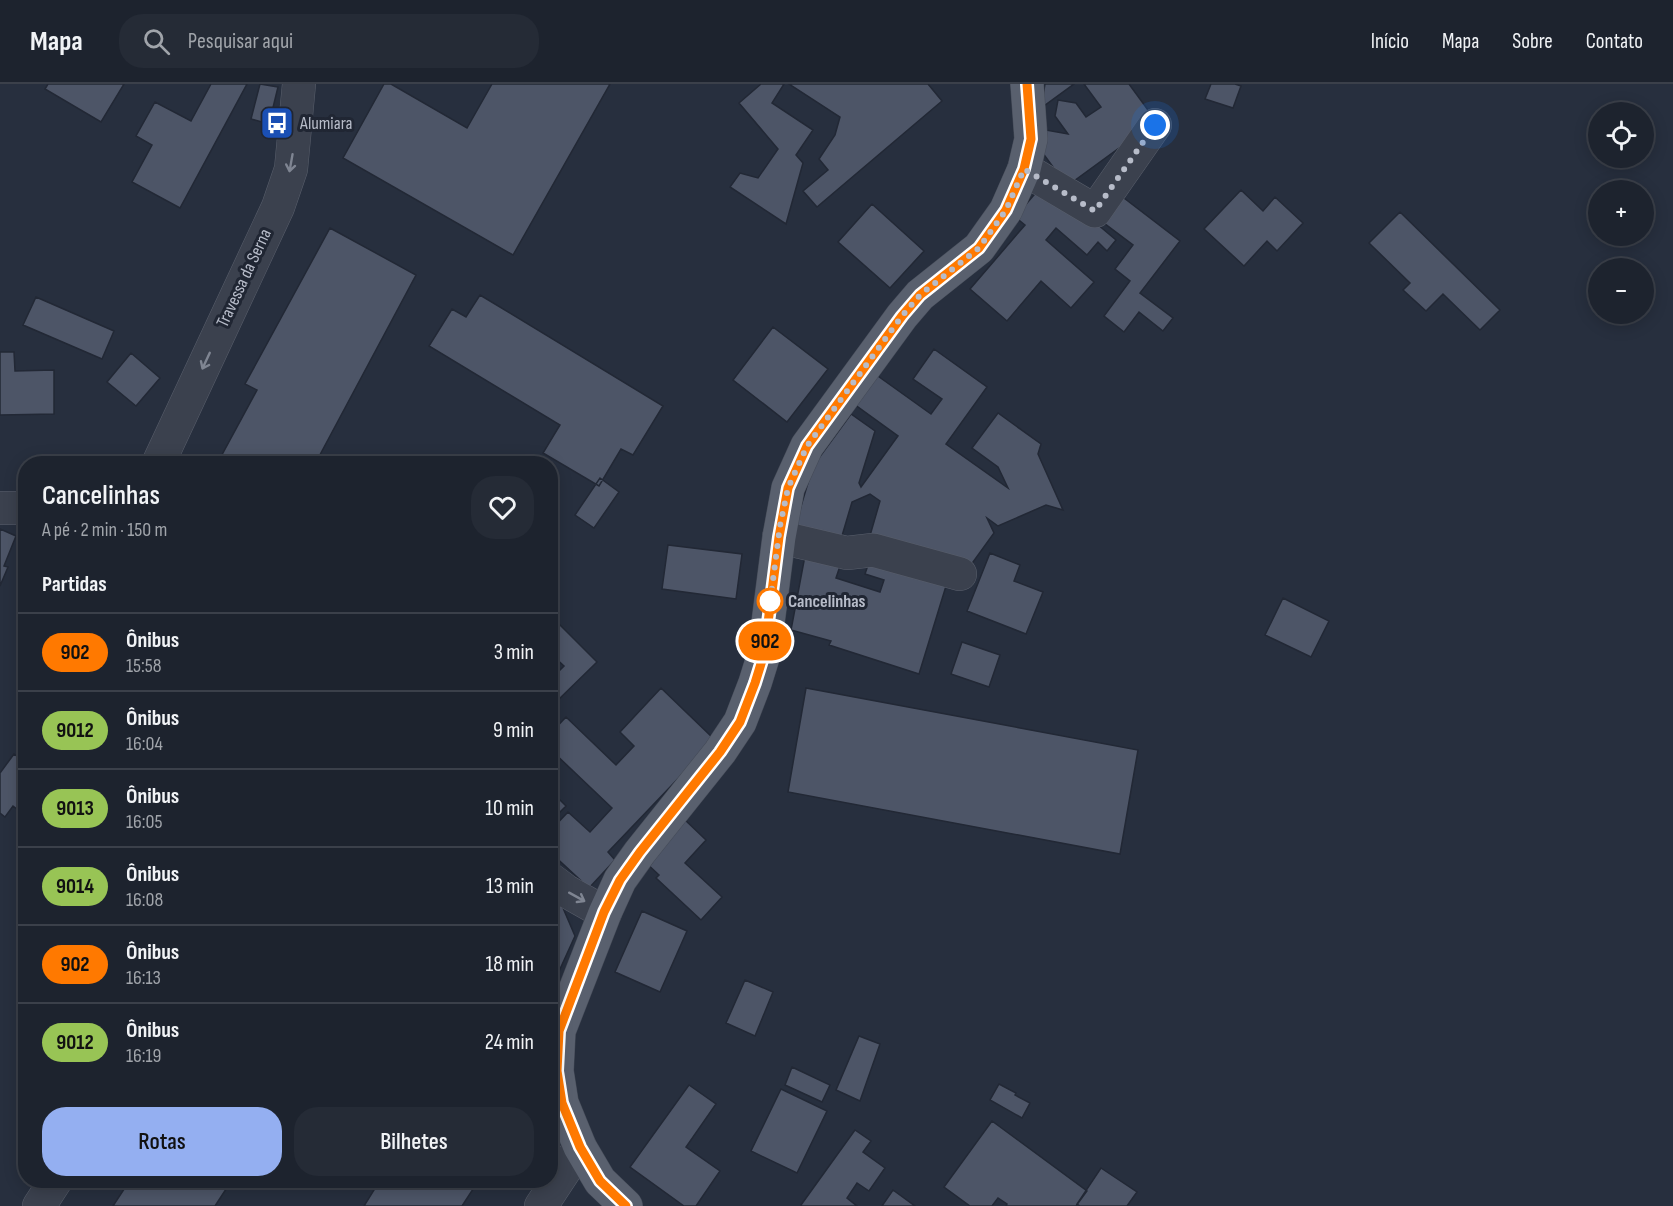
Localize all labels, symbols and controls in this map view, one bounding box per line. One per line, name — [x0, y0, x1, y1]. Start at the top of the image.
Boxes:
search box — [119, 14, 539, 68]
text: Mapa — [30, 25, 83, 58]
icon: search — [140, 25, 173, 58]
text: Pesquisar aqui — [188, 28, 293, 55]
text: Início — [1371, 29, 1409, 54]
text: Mapa — [1442, 29, 1479, 54]
text: Sobre — [1512, 29, 1553, 54]
text: Contato — [1586, 29, 1643, 54]
map controls — [1588, 102, 1654, 324]
button: locate — [1588, 102, 1654, 168]
bus stop icon: Alumiara — [259, 105, 295, 141]
your location — [1140, 110, 1170, 140]
place label: Alumiara — [299, 113, 353, 134]
one-way arrow — [286, 153, 297, 172]
button: + — [1588, 180, 1654, 246]
street label: Travessa da Serna — [212, 225, 276, 331]
button: − — [1588, 258, 1654, 324]
one-way arrow — [200, 351, 211, 369]
button: heart — [471, 476, 534, 539]
text: Cancelinhas — [42, 479, 160, 512]
text: A pé · 2 min · 150 m — [42, 518, 167, 542]
text: Partidas — [42, 571, 107, 598]
marker: Cancelinhas — [757, 588, 783, 614]
place label: Cancelinhas — [788, 591, 866, 612]
line badge: 902 — [730, 622, 800, 660]
text: Ônibus — [126, 627, 179, 654]
text: 902 — [750, 629, 780, 654]
text: 3 min — [494, 639, 534, 666]
text: 902 — [60, 640, 90, 665]
text: 15:58 — [126, 654, 162, 678]
text: Ônibus — [126, 705, 179, 732]
text: 9 min — [493, 717, 534, 744]
text: 9012 — [56, 718, 94, 743]
text: 16:04 — [126, 732, 163, 756]
text: Ônibus — [126, 783, 179, 810]
text: 10 min — [485, 795, 534, 822]
text: 9013 — [56, 796, 94, 821]
text: 16:05 — [126, 810, 162, 834]
text: Ônibus — [126, 861, 179, 888]
text: 13 min — [486, 873, 534, 900]
text: 9014 — [56, 874, 94, 899]
text: 16:08 — [126, 888, 163, 912]
one-way arrow — [568, 891, 585, 903]
text: Ônibus — [126, 939, 179, 966]
text: 18 min — [486, 951, 534, 978]
text: 902 — [60, 952, 90, 977]
text: 16:13 — [126, 966, 161, 990]
text: Ônibus — [126, 1017, 179, 1044]
text: 24 min — [485, 1029, 534, 1056]
text: 9012 — [56, 1030, 94, 1055]
text: 16:19 — [126, 1044, 161, 1068]
button: Rotas — [42, 1107, 282, 1176]
button: Bilhetes — [294, 1107, 534, 1176]

